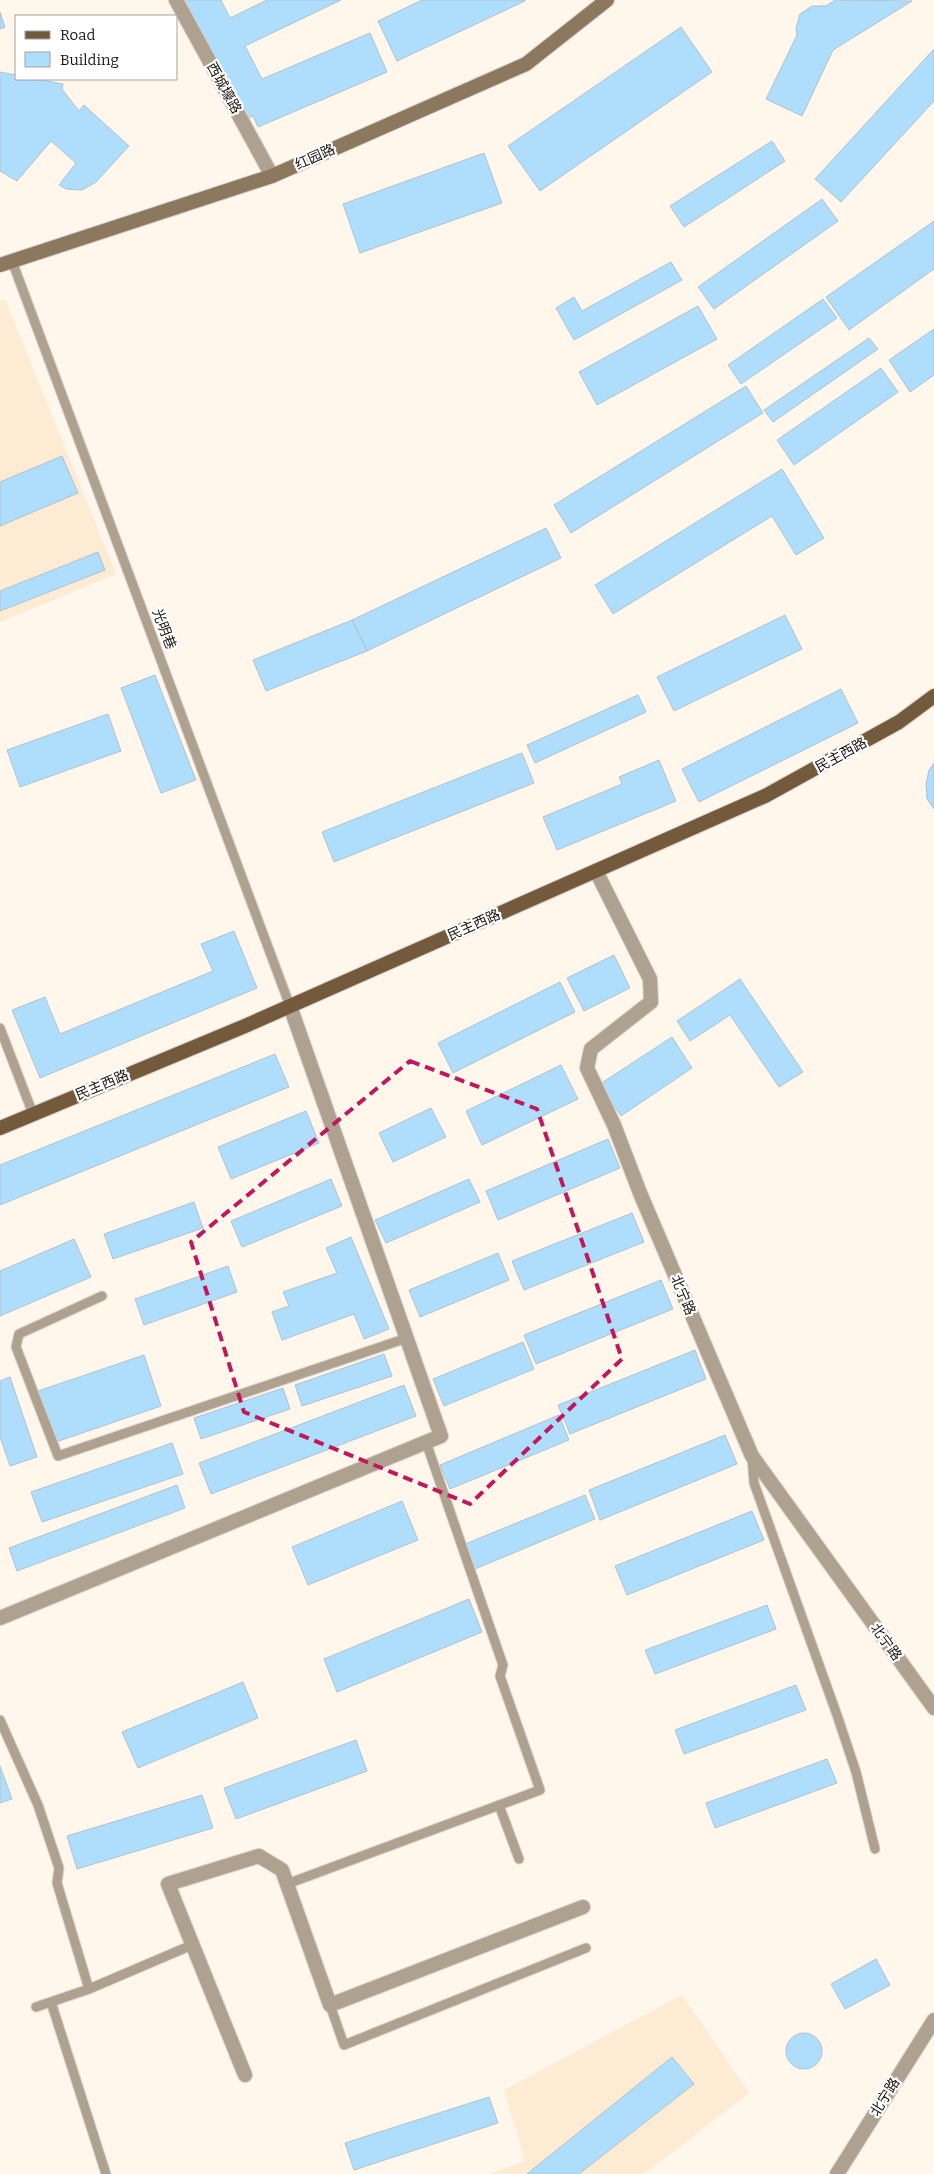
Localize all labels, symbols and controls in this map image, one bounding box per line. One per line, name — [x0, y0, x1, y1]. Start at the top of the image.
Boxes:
legend — [15, 15, 178, 80]
text: Road — [60, 26, 95, 44]
text: Building — [60, 51, 119, 69]
street label: 西城壕路 — [203, 59, 245, 117]
street label: 红园路 — [292, 141, 338, 173]
street label: 光明巷 — [149, 606, 179, 652]
street label: 民主西路 — [812, 734, 870, 776]
street label: 民主西路 — [445, 906, 503, 944]
street label: 民主西路 — [73, 1066, 131, 1104]
street label: 北宁路 — [667, 1272, 699, 1318]
street label: 北宁路 — [867, 1620, 905, 1664]
street label: 北宁路 — [867, 2075, 903, 2119]

